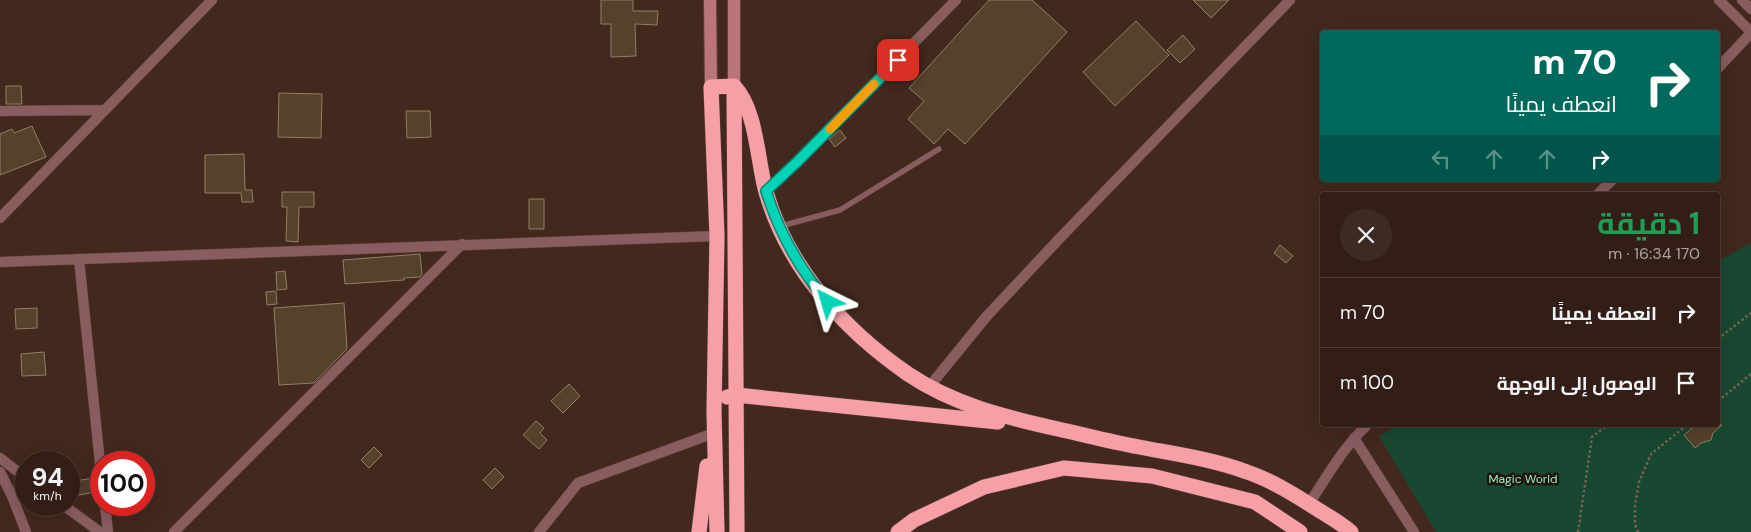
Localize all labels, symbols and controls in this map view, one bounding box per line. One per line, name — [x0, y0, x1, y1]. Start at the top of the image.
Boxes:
pin — [877, 39, 919, 81]
text: 70 m — [1533, 39, 1617, 85]
icon: arrive — [884, 46, 912, 74]
icon: right — [1635, 50, 1700, 115]
text: انعطف يمينًا — [1506, 90, 1617, 119]
icon: left — [1427, 145, 1455, 173]
icon: ahead — [1480, 145, 1508, 173]
icon: ahead — [1533, 145, 1561, 173]
icon: right — [1586, 145, 1614, 173]
text: 1 دقيقة — [1597, 204, 1700, 243]
button: close — [1340, 209, 1392, 261]
text: 170 m · 16:34 — [1608, 243, 1700, 264]
position arrow — [801, 275, 853, 327]
icon: right — [1672, 299, 1700, 327]
text: 70 m — [1340, 300, 1385, 325]
text: انعطف يمينًا — [1551, 301, 1657, 326]
icon: arrive — [1672, 369, 1700, 397]
text: 100 m — [1340, 370, 1394, 395]
text: الوصول إلى الوجهة — [1497, 371, 1657, 396]
speed limit sign: 100 — [90, 451, 155, 516]
text: 94 — [31, 461, 64, 494]
park label: Magic World — [1488, 471, 1558, 487]
text: km/h — [33, 488, 62, 504]

